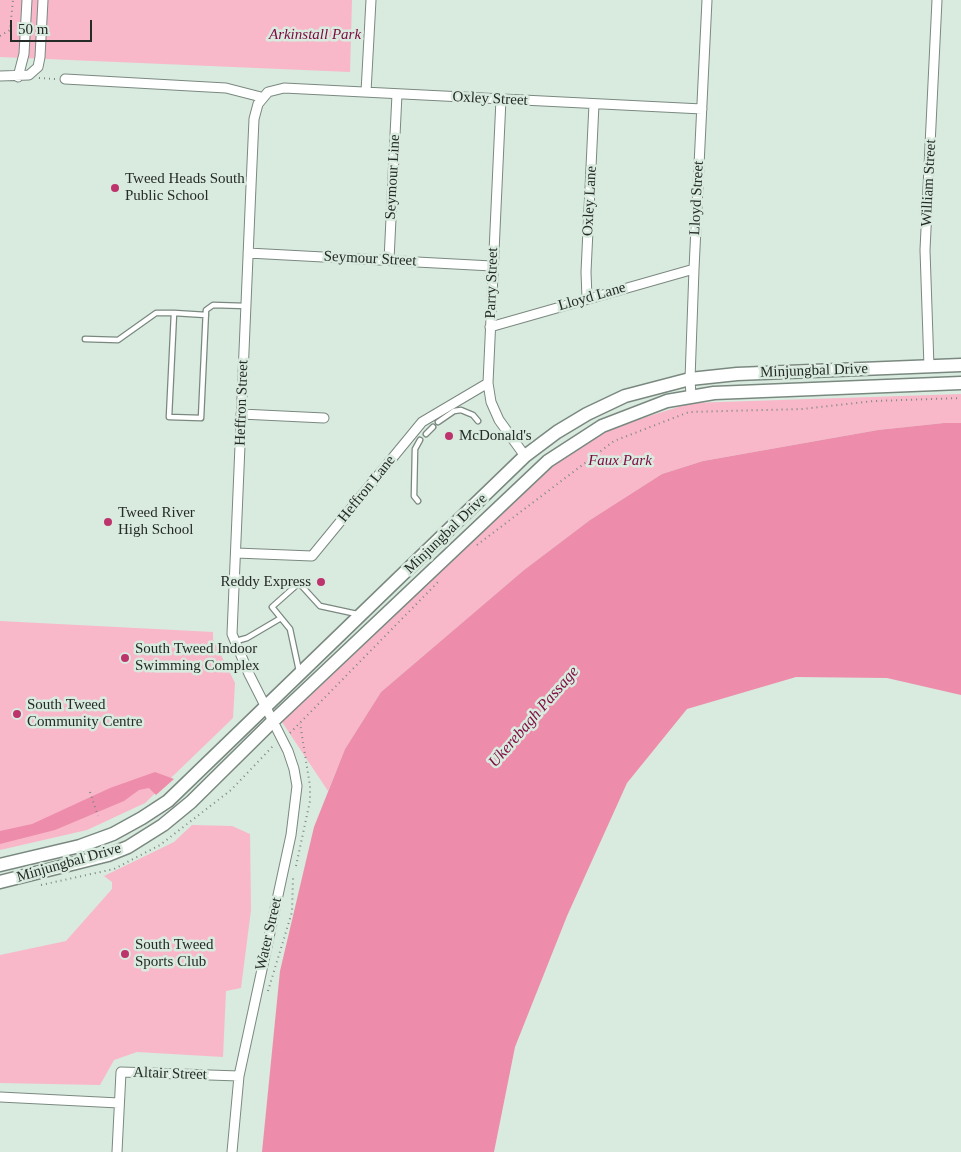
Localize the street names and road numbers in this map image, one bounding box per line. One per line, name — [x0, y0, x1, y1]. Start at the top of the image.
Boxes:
street label: Oxley Street — [452, 88, 528, 110]
street label: Seymour Line — [382, 134, 404, 220]
street label: William Street — [918, 139, 940, 227]
street label: Lloyd Street — [686, 160, 708, 236]
street label: Oxley Lane — [579, 165, 601, 237]
street label: Parry Street — [482, 247, 502, 319]
street label: Seymour Street — [323, 248, 417, 270]
street label: Lloyd Lane — [556, 279, 628, 315]
street label: Heffron Street — [232, 360, 252, 446]
street label: Minjungbal Drive — [760, 360, 868, 382]
street label: Heffron Lane — [335, 452, 399, 526]
street label: Minjungbal Drive — [401, 490, 491, 578]
street label: Minjungbal Drive — [15, 839, 123, 887]
street label: Water Street — [252, 896, 286, 972]
street label: Altair Street — [133, 1064, 207, 1084]

